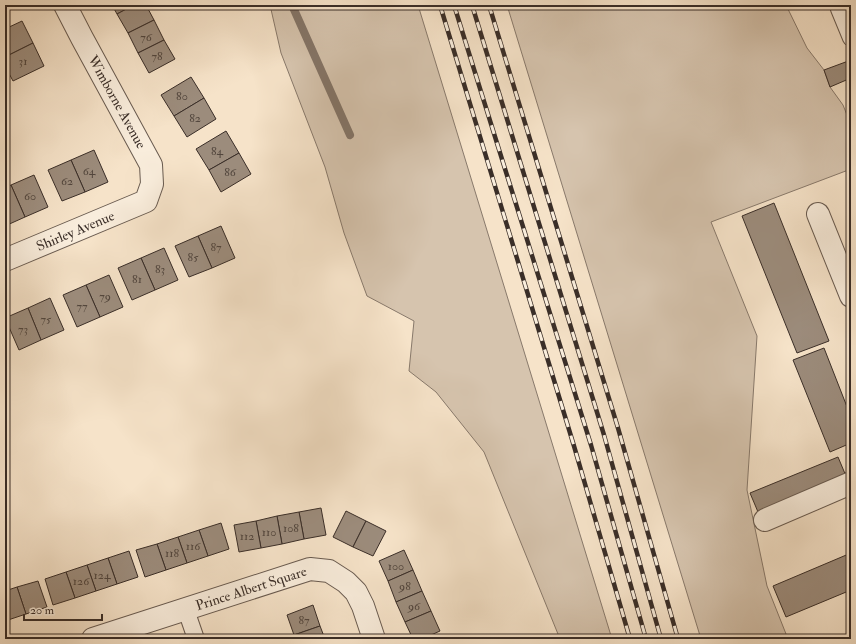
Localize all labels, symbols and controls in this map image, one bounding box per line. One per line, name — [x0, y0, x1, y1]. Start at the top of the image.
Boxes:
house number: 76 — [140, 30, 153, 45]
house number: 78 — [151, 49, 163, 64]
street label: Wimborne Avenue — [84, 51, 150, 152]
house number: 31 — [19, 54, 27, 69]
house number: 80 — [176, 89, 188, 104]
house number: 82 — [189, 111, 201, 126]
house number: 84 — [211, 144, 224, 159]
house number: 64 — [83, 164, 96, 179]
house number: 86 — [224, 165, 237, 180]
house number: 62 — [61, 174, 73, 189]
house number: 60 — [24, 189, 36, 204]
street label: Shirley Avenue — [33, 207, 117, 255]
house number: 87 — [210, 240, 222, 255]
house number: 85 — [188, 250, 199, 265]
house number: 83 — [155, 262, 165, 277]
house number: 81 — [132, 272, 142, 287]
house number: 79 — [99, 289, 111, 304]
house number: 77 — [76, 299, 88, 314]
house number: 75 — [41, 312, 52, 327]
house number: 73 — [18, 322, 28, 337]
house number: 108 — [283, 521, 299, 536]
house number: 110 — [262, 525, 276, 540]
house number: 112 — [240, 529, 254, 544]
house number: 116 — [186, 539, 201, 554]
house number: 118 — [165, 546, 179, 561]
house number: 100 — [388, 559, 404, 574]
street label: Prince Albert Square — [193, 562, 309, 614]
house number: 124 — [94, 568, 111, 583]
house number: 126 — [73, 574, 90, 589]
house number: 98 — [398, 579, 411, 594]
scale bar — [24, 596, 102, 622]
house number: 96 — [407, 599, 421, 614]
text: 20 m — [30, 603, 55, 618]
house number: 87 — [298, 613, 310, 628]

